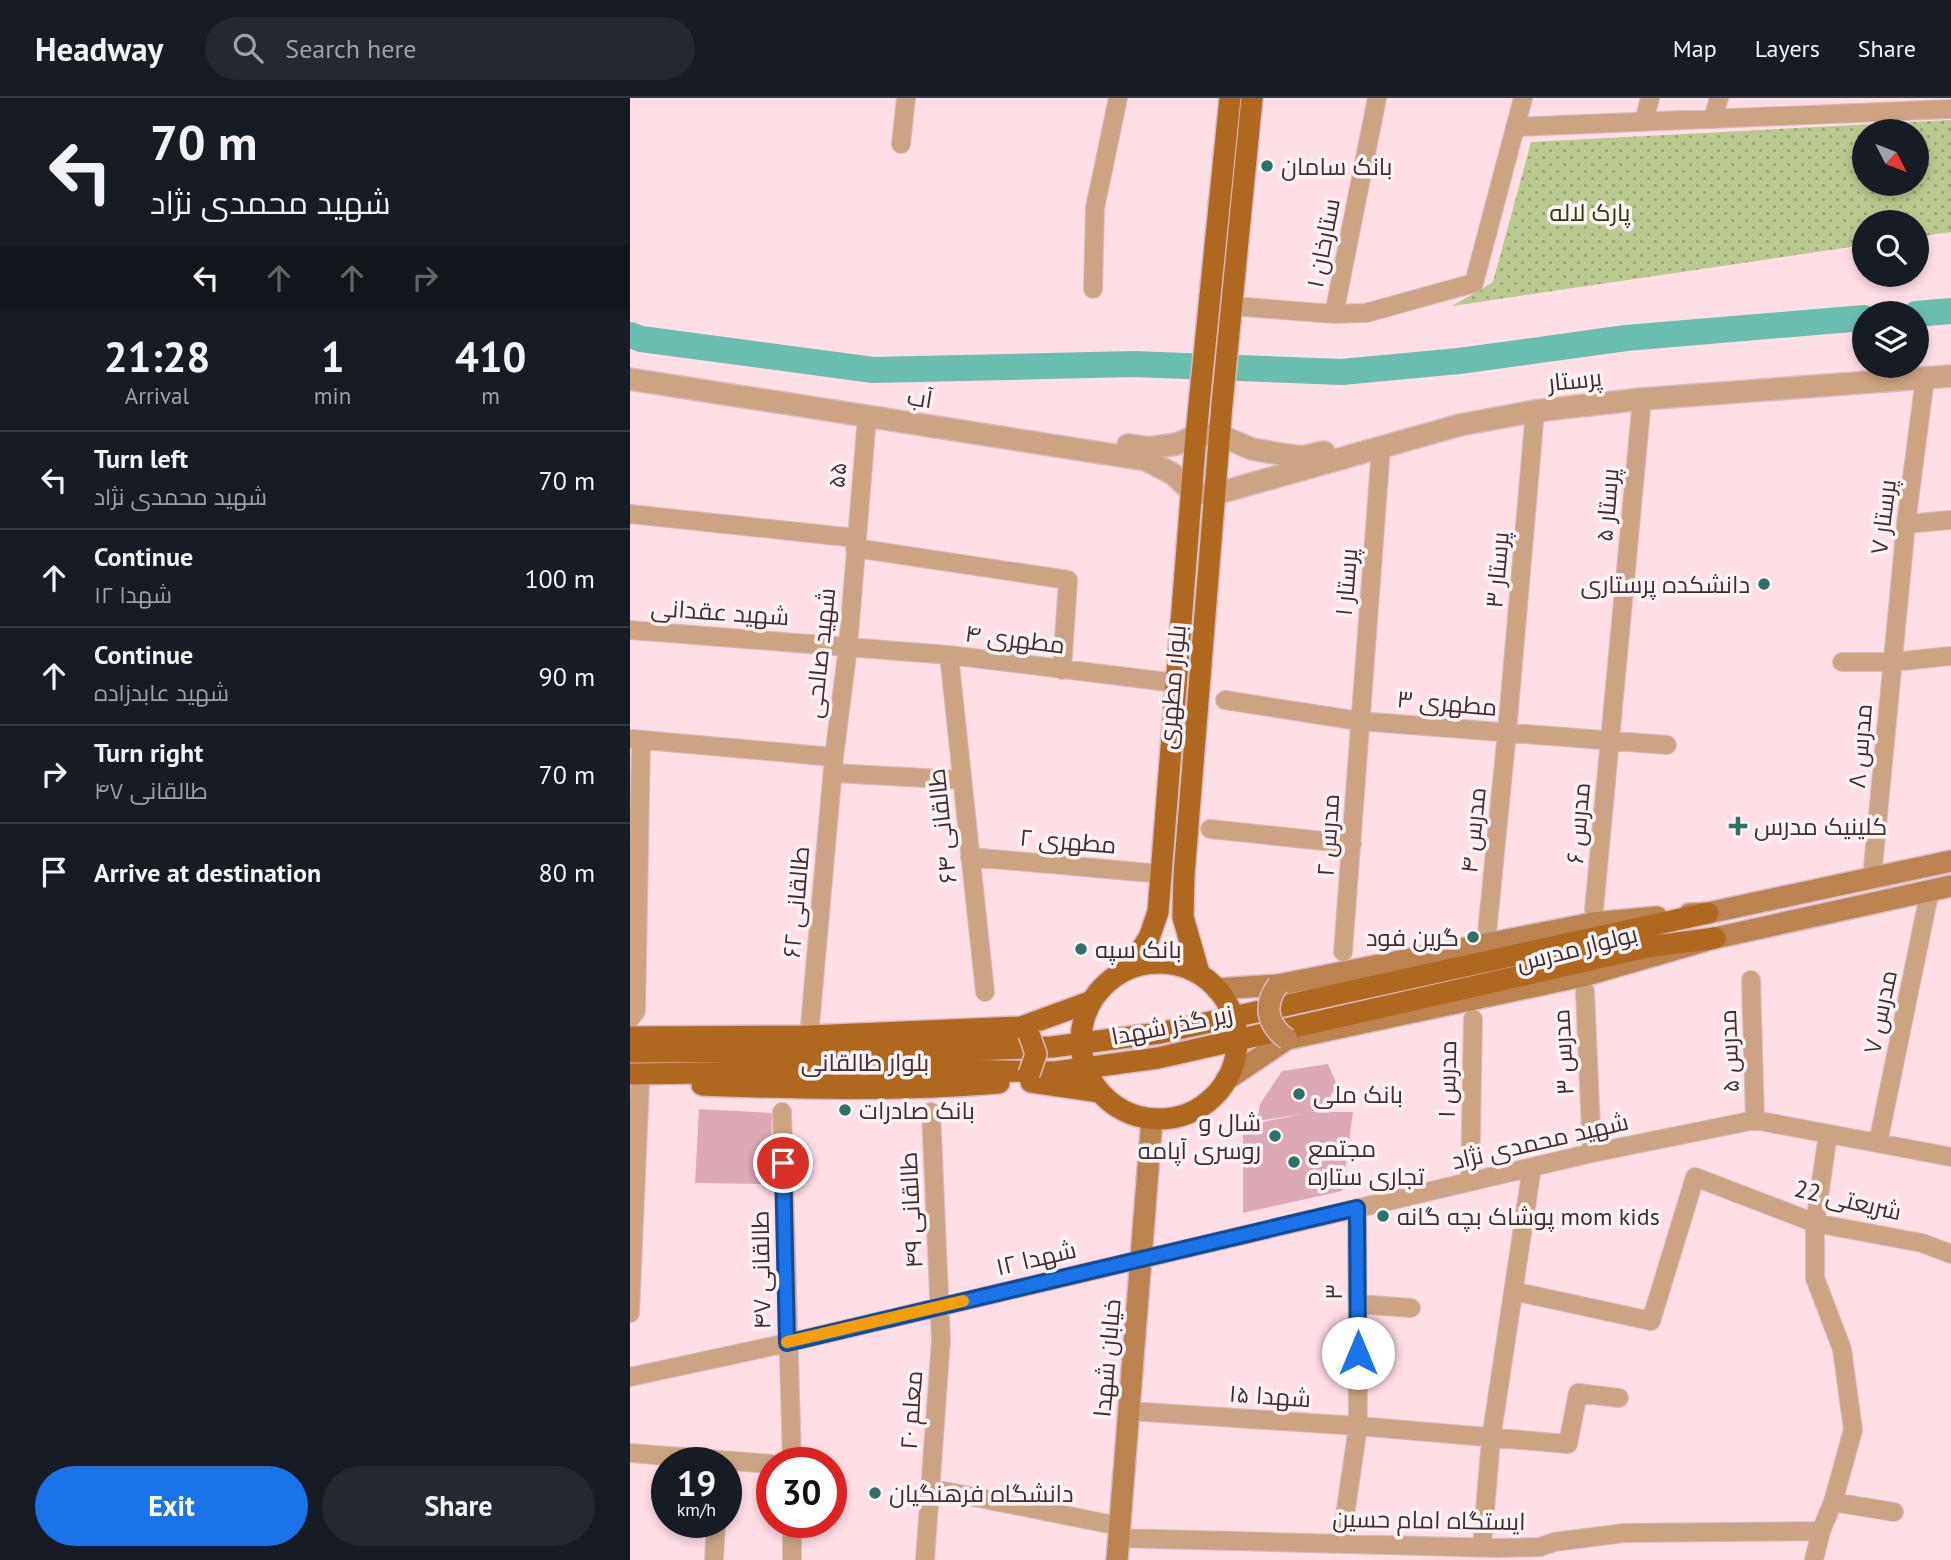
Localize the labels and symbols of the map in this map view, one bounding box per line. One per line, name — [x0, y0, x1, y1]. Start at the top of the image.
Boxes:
north arrow — [1852, 119, 1928, 196]
place label: بانک سامان — [1281, 151, 1392, 182]
marker: بانک سامان — [1259, 158, 1275, 174]
street label: ستارخان ۱ — [1299, 196, 1347, 290]
park label: پارک لاله — [1550, 197, 1631, 229]
street label: پرستار — [1545, 362, 1604, 399]
street label: آب — [905, 381, 936, 415]
street label: ۵۵ — [820, 461, 854, 489]
street label: پرستار ۵ — [1588, 466, 1627, 543]
street label: پرستار ۷ — [1863, 477, 1904, 556]
street label: پرستار ۳ — [1478, 530, 1517, 610]
street label: پرستار ۱ — [1328, 546, 1365, 617]
place label: دانشکده پرستاری — [1580, 569, 1750, 601]
marker: دانشکده پرستاری — [1756, 576, 1772, 592]
street label: شهید صالحی — [798, 586, 842, 720]
street label: شهید عقدانی — [650, 592, 790, 632]
street label: مطهری ۴ — [963, 618, 1067, 660]
street label: بلوار مطهری — [1151, 624, 1193, 750]
street label: مطهری ۳ — [1396, 683, 1498, 723]
street label: مدرس ۸ — [1841, 702, 1879, 790]
street label: طالقانی ۶۴ — [921, 767, 963, 885]
street label: مدرس ۶ — [1559, 781, 1597, 865]
street label: مدرس ۴ — [1453, 786, 1493, 874]
street label: مدرس ۲ — [1310, 793, 1346, 877]
place label: کلینیک مدرس — [1754, 811, 1887, 842]
marker: کلینیک مدرس — [1728, 816, 1748, 836]
street label: مطهری ۲ — [1018, 821, 1118, 861]
street label: طالقانی ۶۲ — [776, 845, 816, 959]
street label: بولوار مدرس — [1513, 918, 1641, 978]
place label: گرین فود — [1366, 922, 1459, 953]
marker: گرین فود — [1465, 929, 1481, 945]
place label: بانک سپه — [1095, 934, 1182, 965]
marker: بانک سپه — [1073, 941, 1089, 957]
street label: مدرس ۷ — [1856, 967, 1904, 1057]
street label: زیر گذر شهدا — [1109, 998, 1235, 1052]
street label: مدرس ۳ — [1545, 1008, 1581, 1096]
street label: مدرس ۵ — [1712, 1009, 1746, 1093]
street label: مدرس ۱ — [1431, 1040, 1463, 1118]
street label: بلوار طالقانی — [801, 1047, 929, 1078]
place label: بانک ملی — [1313, 1079, 1403, 1110]
marker: بانک ملی — [1291, 1086, 1307, 1102]
place label: بانک صادرات — [859, 1095, 975, 1126]
marker: بانک صادرات — [837, 1102, 853, 1118]
street label: شهید محمدی نژاد — [1449, 1106, 1631, 1176]
place label: شال و روسری آپامه — [1138, 1107, 1261, 1167]
marker: شال و روسری آپامه — [1267, 1128, 1283, 1144]
pin — [753, 1133, 813, 1193]
place label: مجتمع تجاری ستاره — [1308, 1133, 1425, 1192]
street label: طالقانی ۴۹ — [892, 1151, 930, 1269]
marker: مجتمع تجاری ستاره — [1286, 1154, 1302, 1170]
street label: شریعتی 22 — [1791, 1173, 1905, 1227]
place label: پوشاک بچه گانه mom kids — [1397, 1201, 1660, 1233]
marker: پوشاک بچه گانه mom kids — [1375, 1208, 1391, 1224]
street label: طالقانی ۴۷ — [744, 1210, 778, 1330]
street label: ۱۲ شهدا — [993, 1234, 1079, 1282]
street label: ۳ — [1318, 1284, 1349, 1300]
street label: خیابان شهدا — [1086, 1298, 1128, 1418]
position arrow — [1321, 1316, 1395, 1390]
street label: معلم ۲۰ — [893, 1370, 930, 1451]
street label: شهدا ۱۵ — [1228, 1378, 1312, 1414]
speed limit sign: 30 — [756, 1447, 847, 1538]
place label: دانشگاه فرهنگیان — [889, 1478, 1074, 1509]
marker: دانشگاه فرهنگیان — [867, 1485, 883, 1501]
street label: ایستگاه امام حسین — [1332, 1503, 1526, 1538]

